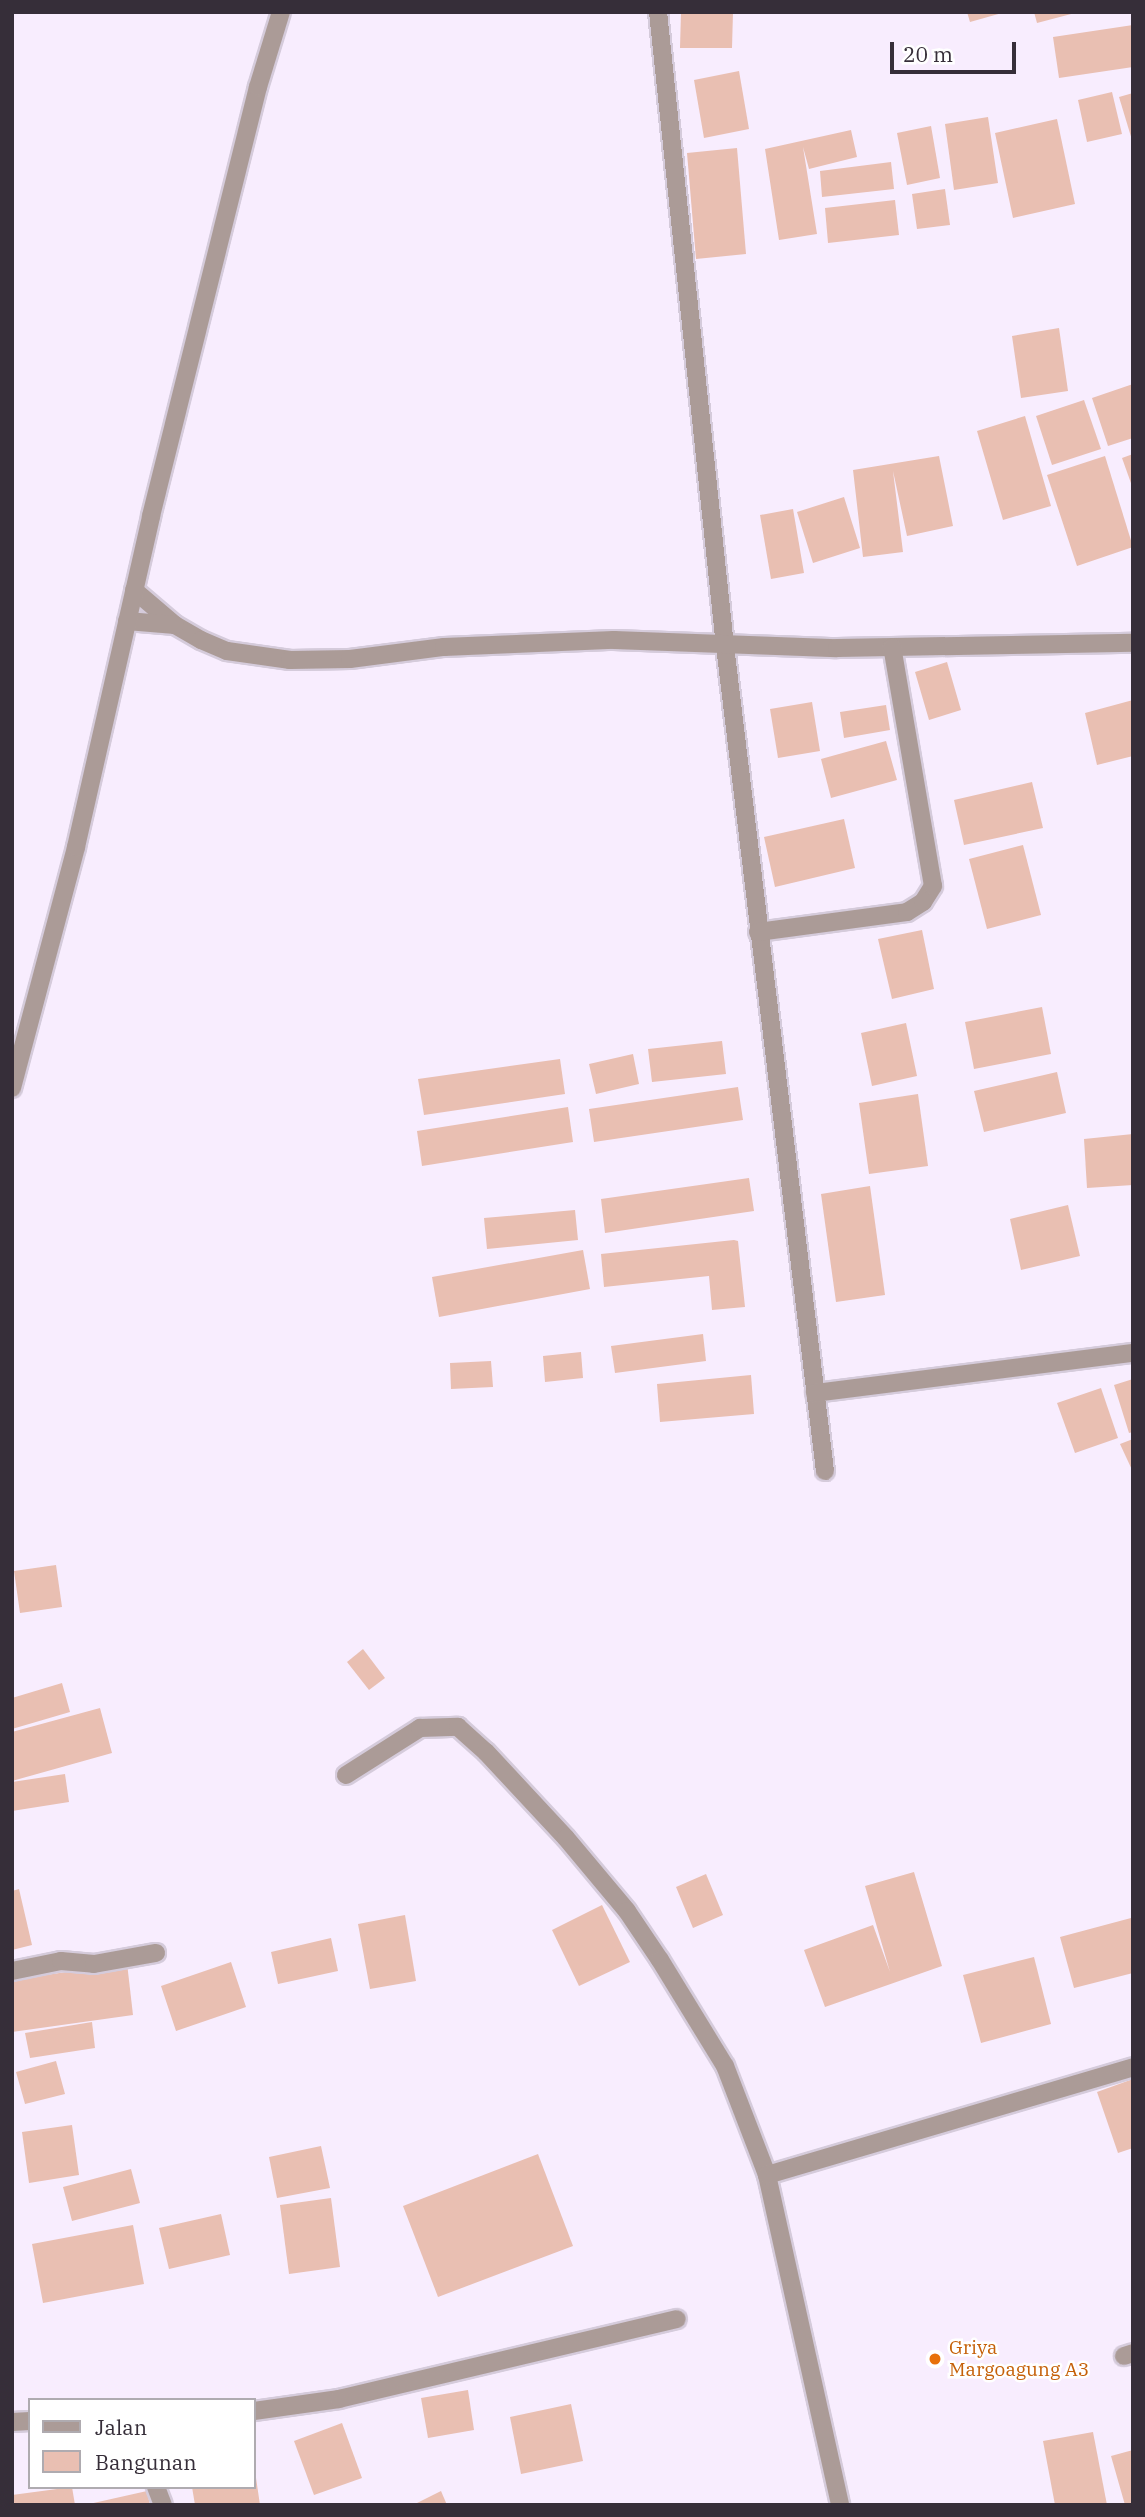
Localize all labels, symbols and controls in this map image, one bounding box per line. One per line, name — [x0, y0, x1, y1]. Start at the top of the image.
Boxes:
scale bar — [893, 28, 1019, 72]
text: 20 m — [903, 40, 953, 68]
place label: Griya Margoagung A3 — [949, 2337, 1089, 2381]
marker: Griya Margoagung A3 — [927, 2351, 943, 2367]
legend — [28, 2398, 256, 2489]
text: Jalan — [95, 2413, 147, 2441]
text: Bangunan — [95, 2448, 197, 2476]

